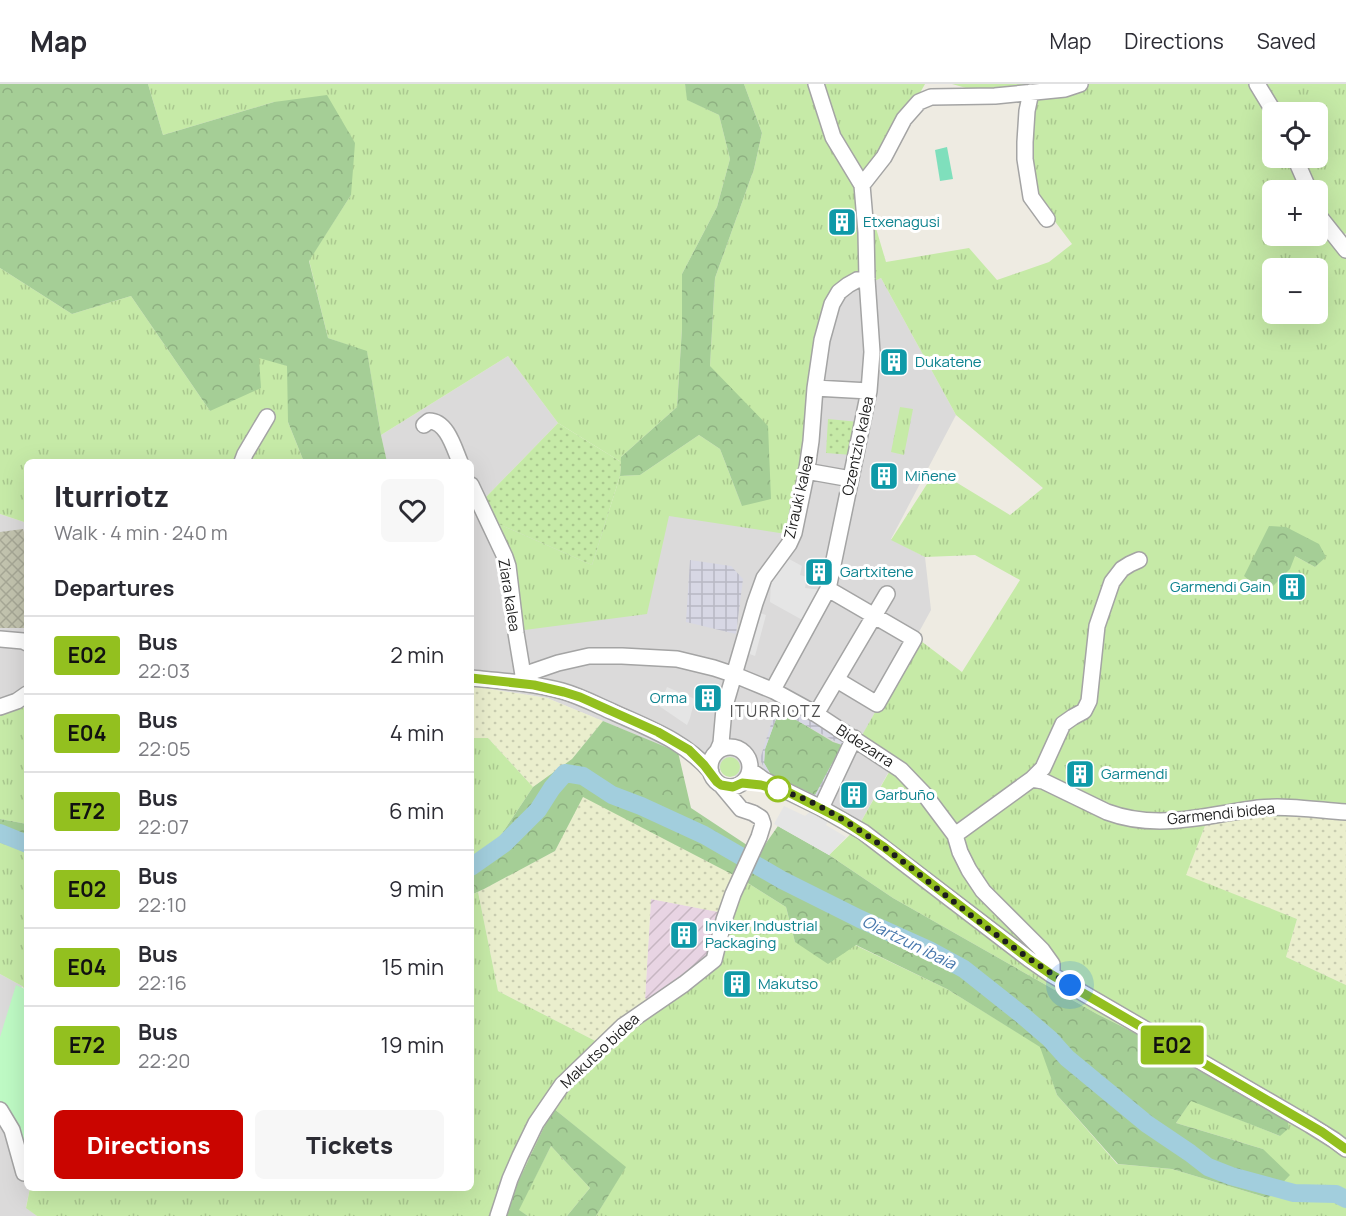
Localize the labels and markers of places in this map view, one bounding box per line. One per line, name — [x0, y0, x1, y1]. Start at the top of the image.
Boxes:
building icon: Etxenagusi — [826, 206, 858, 238]
place label: Etxenagusi — [863, 211, 940, 232]
building icon: Dukatene — [878, 346, 910, 378]
place label: Dukatene — [915, 351, 982, 372]
building icon: Miñene — [868, 460, 900, 492]
place label: Miñene — [905, 465, 956, 486]
building icon: Gartxitene — [803, 556, 835, 588]
place label: Gartxitene — [840, 561, 914, 582]
building icon: Garmendi Gain — [1276, 571, 1308, 603]
place label: Garmendi Gain — [1170, 576, 1271, 597]
building icon: Orma — [692, 682, 724, 714]
place label: Orma — [650, 687, 687, 708]
building icon: Garmendi — [1064, 758, 1096, 790]
place label: Garmendi — [1101, 763, 1168, 784]
unlabelled marker — [765, 776, 791, 802]
building icon: Garbuño — [838, 779, 870, 811]
place label: Garbuño — [875, 784, 935, 805]
place label: Inviker Industrial Packaging — [705, 915, 818, 953]
building icon: Inviker Industrial Packaging — [668, 919, 700, 951]
building icon: Makutso — [721, 968, 753, 1000]
place label: Makutso — [758, 973, 818, 994]

